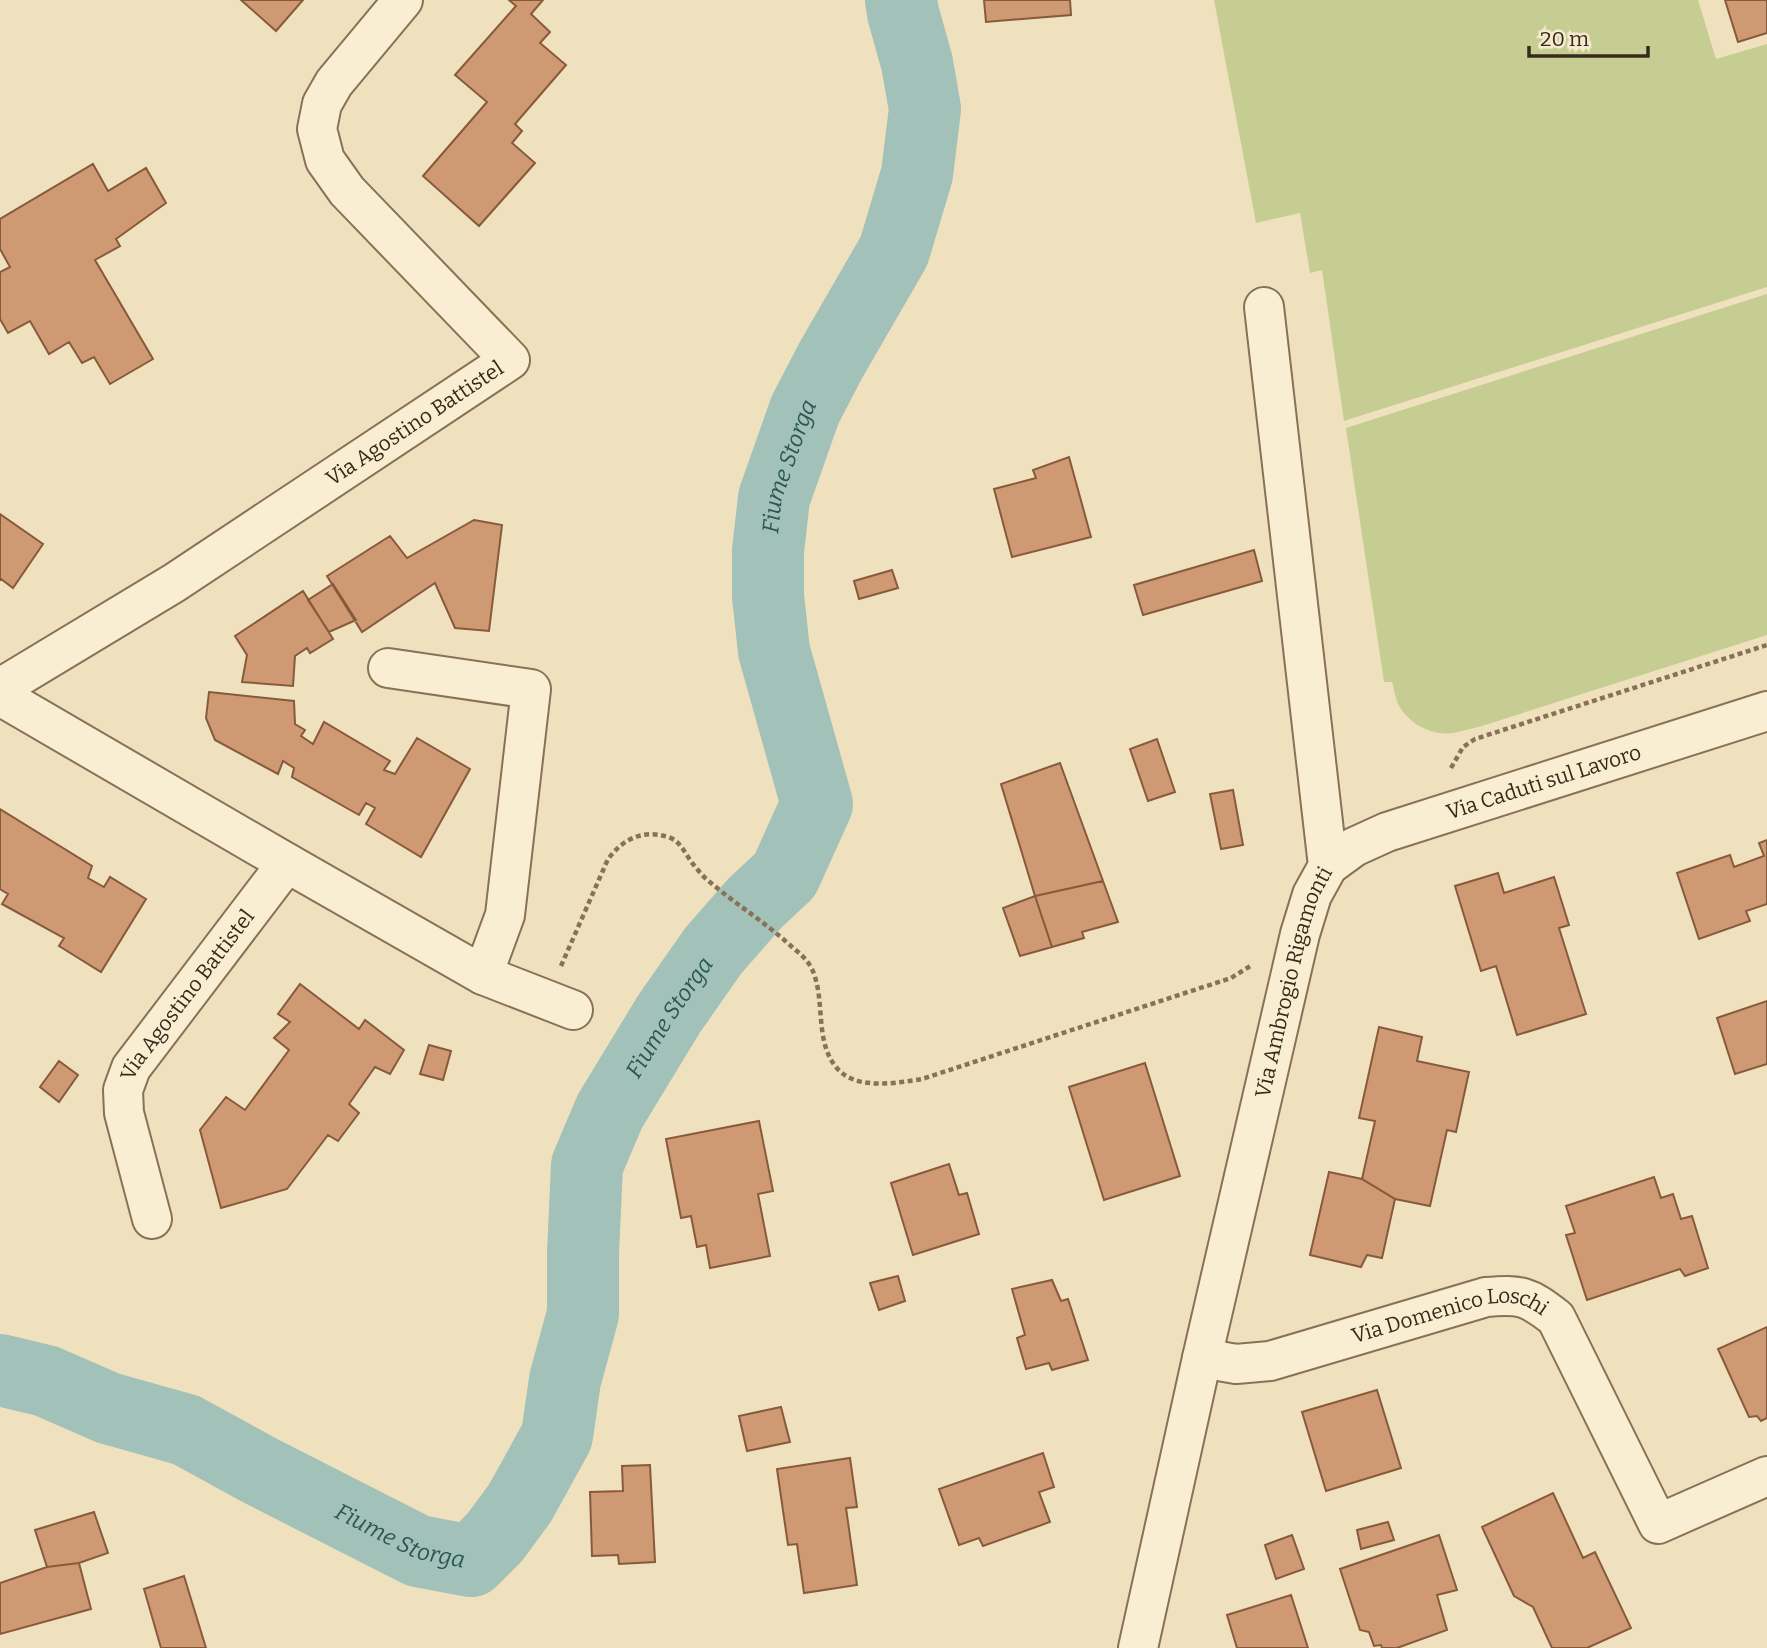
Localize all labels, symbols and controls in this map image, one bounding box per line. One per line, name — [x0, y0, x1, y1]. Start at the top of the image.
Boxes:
scale bar — [1529, 14, 1648, 58]
text: 20 m — [1540, 26, 1589, 52]
street label: Via Agostino Battistel — [321, 355, 508, 492]
water label: Fiume Storga — [756, 394, 822, 535]
street label: Via Caduti sul Lavoro — [1443, 739, 1644, 825]
street label: Via Ambrogio Rigamonti — [1250, 862, 1338, 1100]
street label: Via Agostino Battistel — [115, 904, 260, 1084]
water label: Fiume Storga — [620, 951, 719, 1083]
street label: Via Domenico Loschi — [1348, 1283, 1554, 1349]
water label: Fiume Storga — [330, 1497, 468, 1574]

